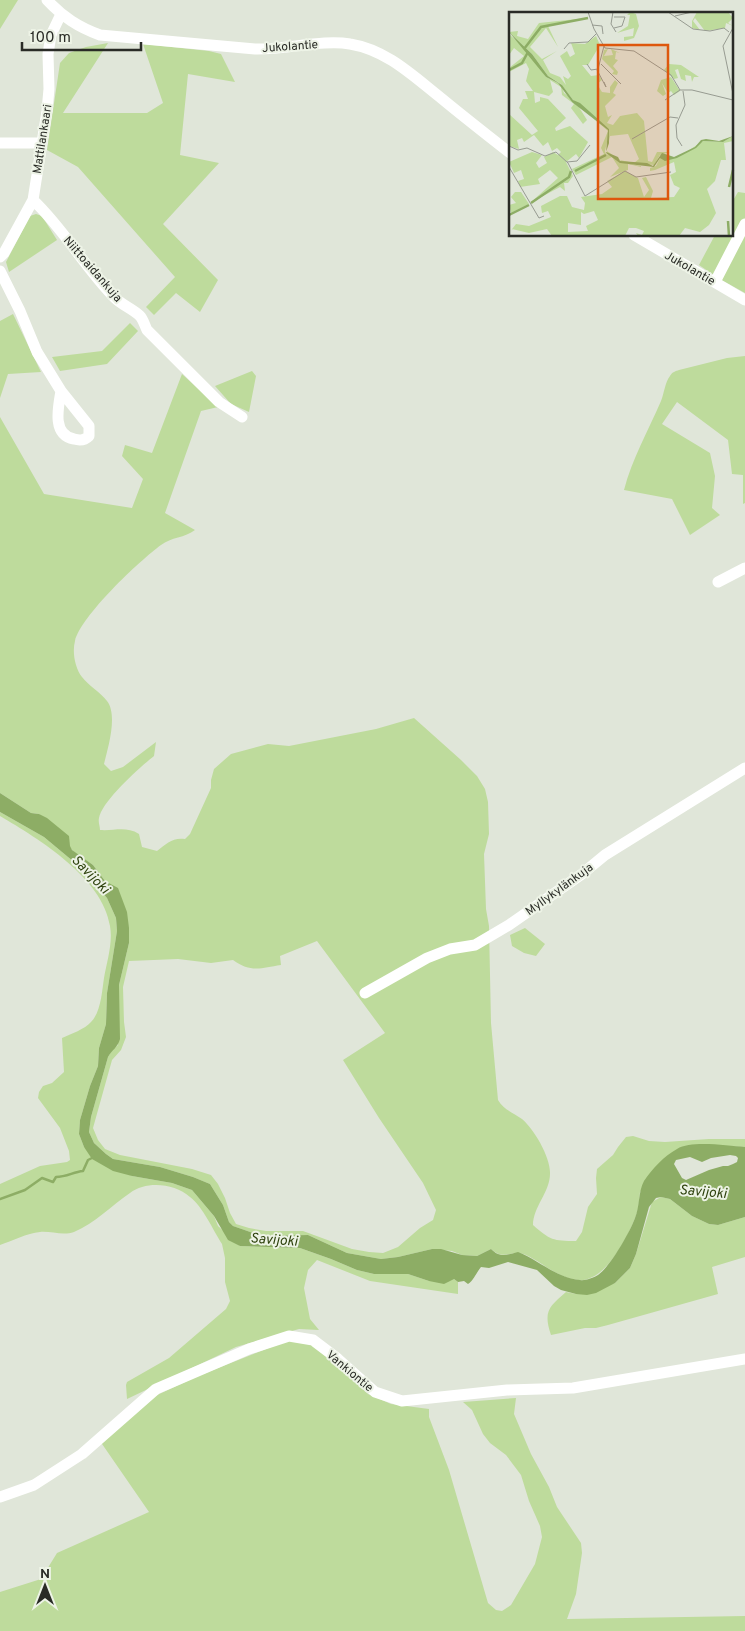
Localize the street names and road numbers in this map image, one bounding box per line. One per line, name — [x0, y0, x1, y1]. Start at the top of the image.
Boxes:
street label: Jukolantie — [262, 37, 319, 57]
street label: Mattilankaari — [30, 103, 56, 175]
street label: Niittoaidankuja — [59, 233, 125, 306]
street label: Jukolantie — [661, 248, 718, 290]
street label: Myllykylänkuja — [522, 860, 597, 920]
street label: Vankiontie — [323, 1347, 376, 1396]

